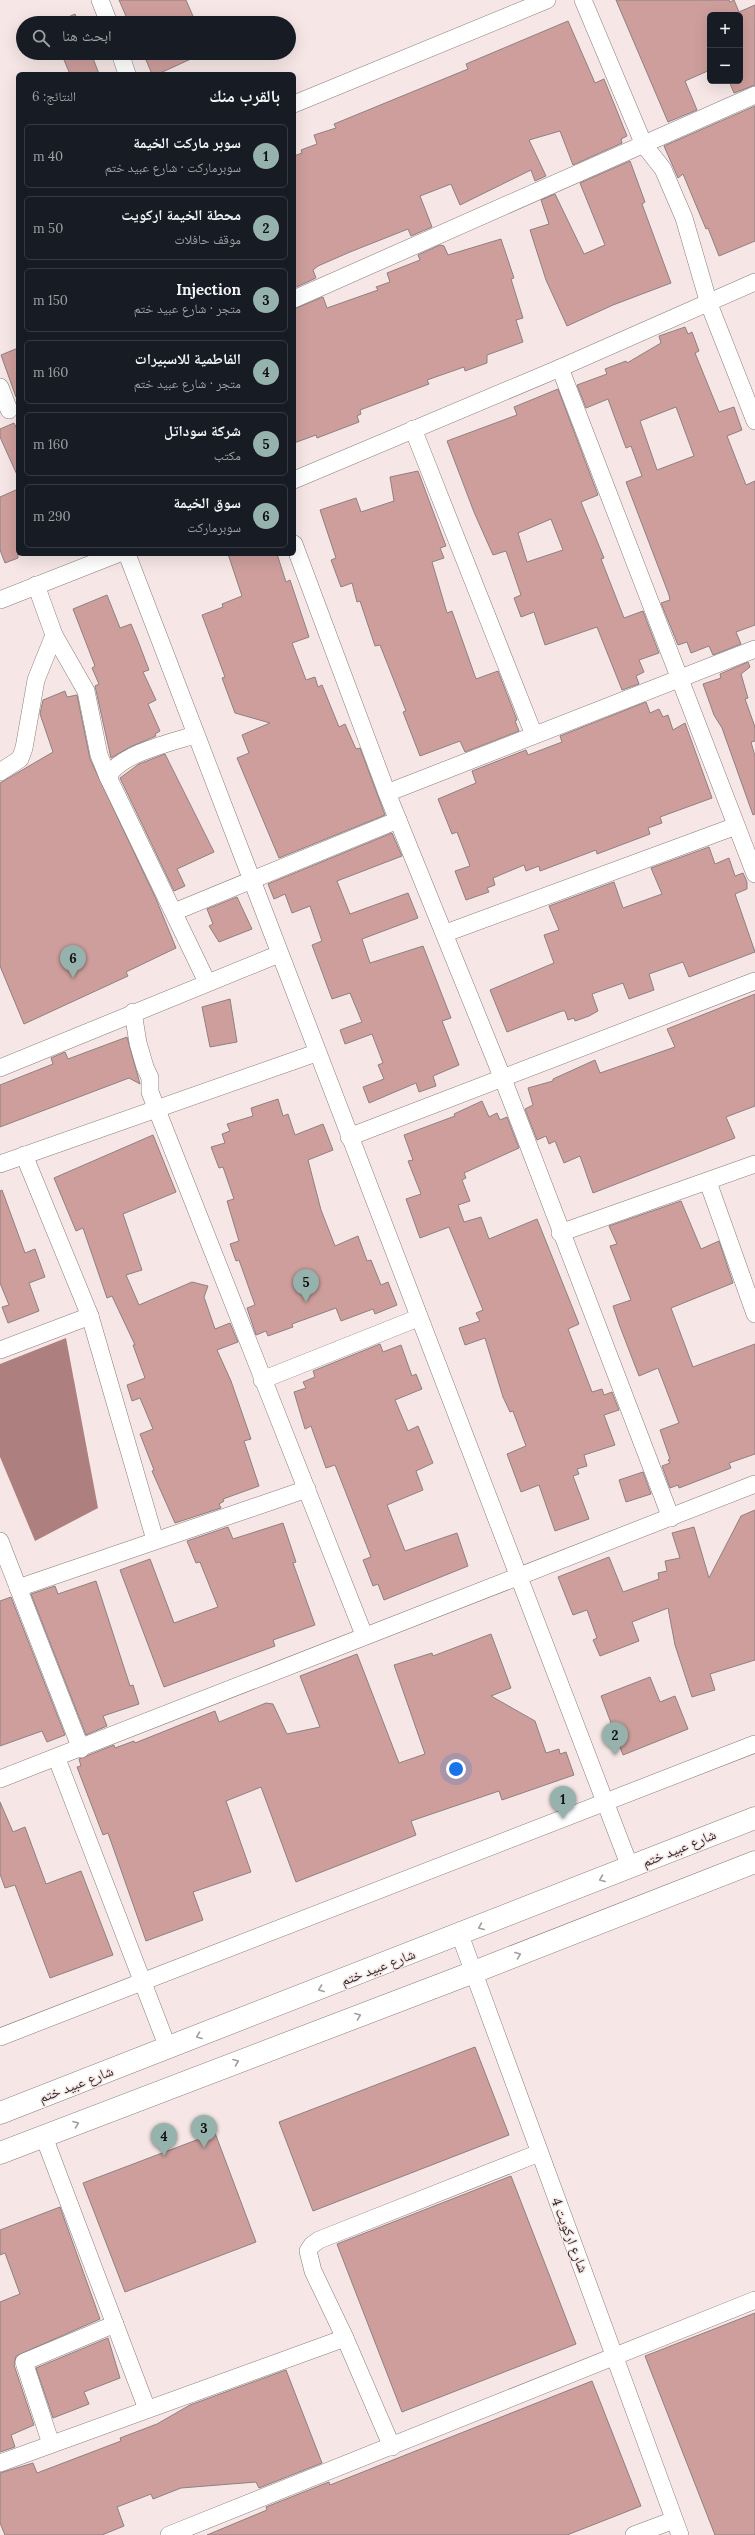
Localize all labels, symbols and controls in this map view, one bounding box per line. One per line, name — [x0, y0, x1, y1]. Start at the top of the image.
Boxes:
map controls — [707, 12, 743, 84]
button: + — [707, 12, 743, 48]
search box — [16, 16, 296, 60]
text: ابحث هنا — [62, 26, 112, 45]
icon: search — [30, 27, 52, 49]
button: − — [707, 48, 743, 84]
text: بالقرب منك — [209, 85, 280, 107]
text: النتائج: 6 — [32, 88, 76, 105]
text: سوبر ماركت الخيمة — [133, 133, 241, 152]
text: 40 m — [33, 148, 63, 165]
text: 1 — [263, 148, 269, 165]
text: سوبرماركت · شارع عبيد ختم — [105, 159, 241, 176]
text: محطة الخيمة اركويت — [121, 205, 241, 224]
text: 50 m — [33, 220, 63, 237]
text: 2 — [263, 220, 269, 237]
text: موقف حافلات — [175, 231, 241, 248]
text: Injection — [176, 280, 241, 299]
text: 150 m — [33, 292, 68, 309]
text: 3 — [262, 292, 270, 309]
text: متجر · شارع عبيد ختم — [134, 300, 241, 317]
text: الفاطمية للاسبيرات — [135, 349, 241, 368]
text: 160 m — [33, 364, 68, 381]
text: 4 — [262, 364, 270, 381]
text: متجر · شارع عبيد ختم — [134, 375, 241, 392]
text: شركة سوداتل — [164, 421, 241, 440]
text: 160 m — [33, 436, 68, 453]
text: 5 — [262, 436, 270, 453]
text: مكتب — [214, 447, 241, 464]
text: سوق الخيمة — [173, 493, 241, 512]
text: 290 m — [33, 508, 71, 525]
text: 6 — [262, 508, 270, 525]
text: سوبرماركت — [187, 519, 241, 536]
pin: 6 — [60, 945, 86, 978]
pin: 5 — [293, 1269, 319, 1302]
pin: 2 — [602, 1722, 628, 1755]
your location — [446, 1759, 466, 1779]
pin: 1 — [550, 1786, 576, 1819]
street label: شارع عبيد ختم — [639, 1825, 719, 1872]
one-way arrow — [598, 1874, 605, 1882]
one-way arrow — [477, 1922, 484, 1930]
street label: شارع عبيد ختم — [338, 1945, 418, 1990]
one-way arrow — [514, 1952, 522, 1960]
one-way arrow — [317, 1985, 324, 1993]
one-way arrow — [354, 2013, 361, 2021]
one-way arrow — [196, 2032, 203, 2040]
one-way arrow — [233, 2058, 240, 2067]
street label: شارع عبيد ختم — [36, 2062, 116, 2107]
pin: 3 — [191, 2115, 217, 2148]
one-way arrow — [72, 2121, 79, 2129]
pin: 4 — [151, 2123, 177, 2156]
street label: شارع اركويت 4 — [547, 2195, 593, 2275]

